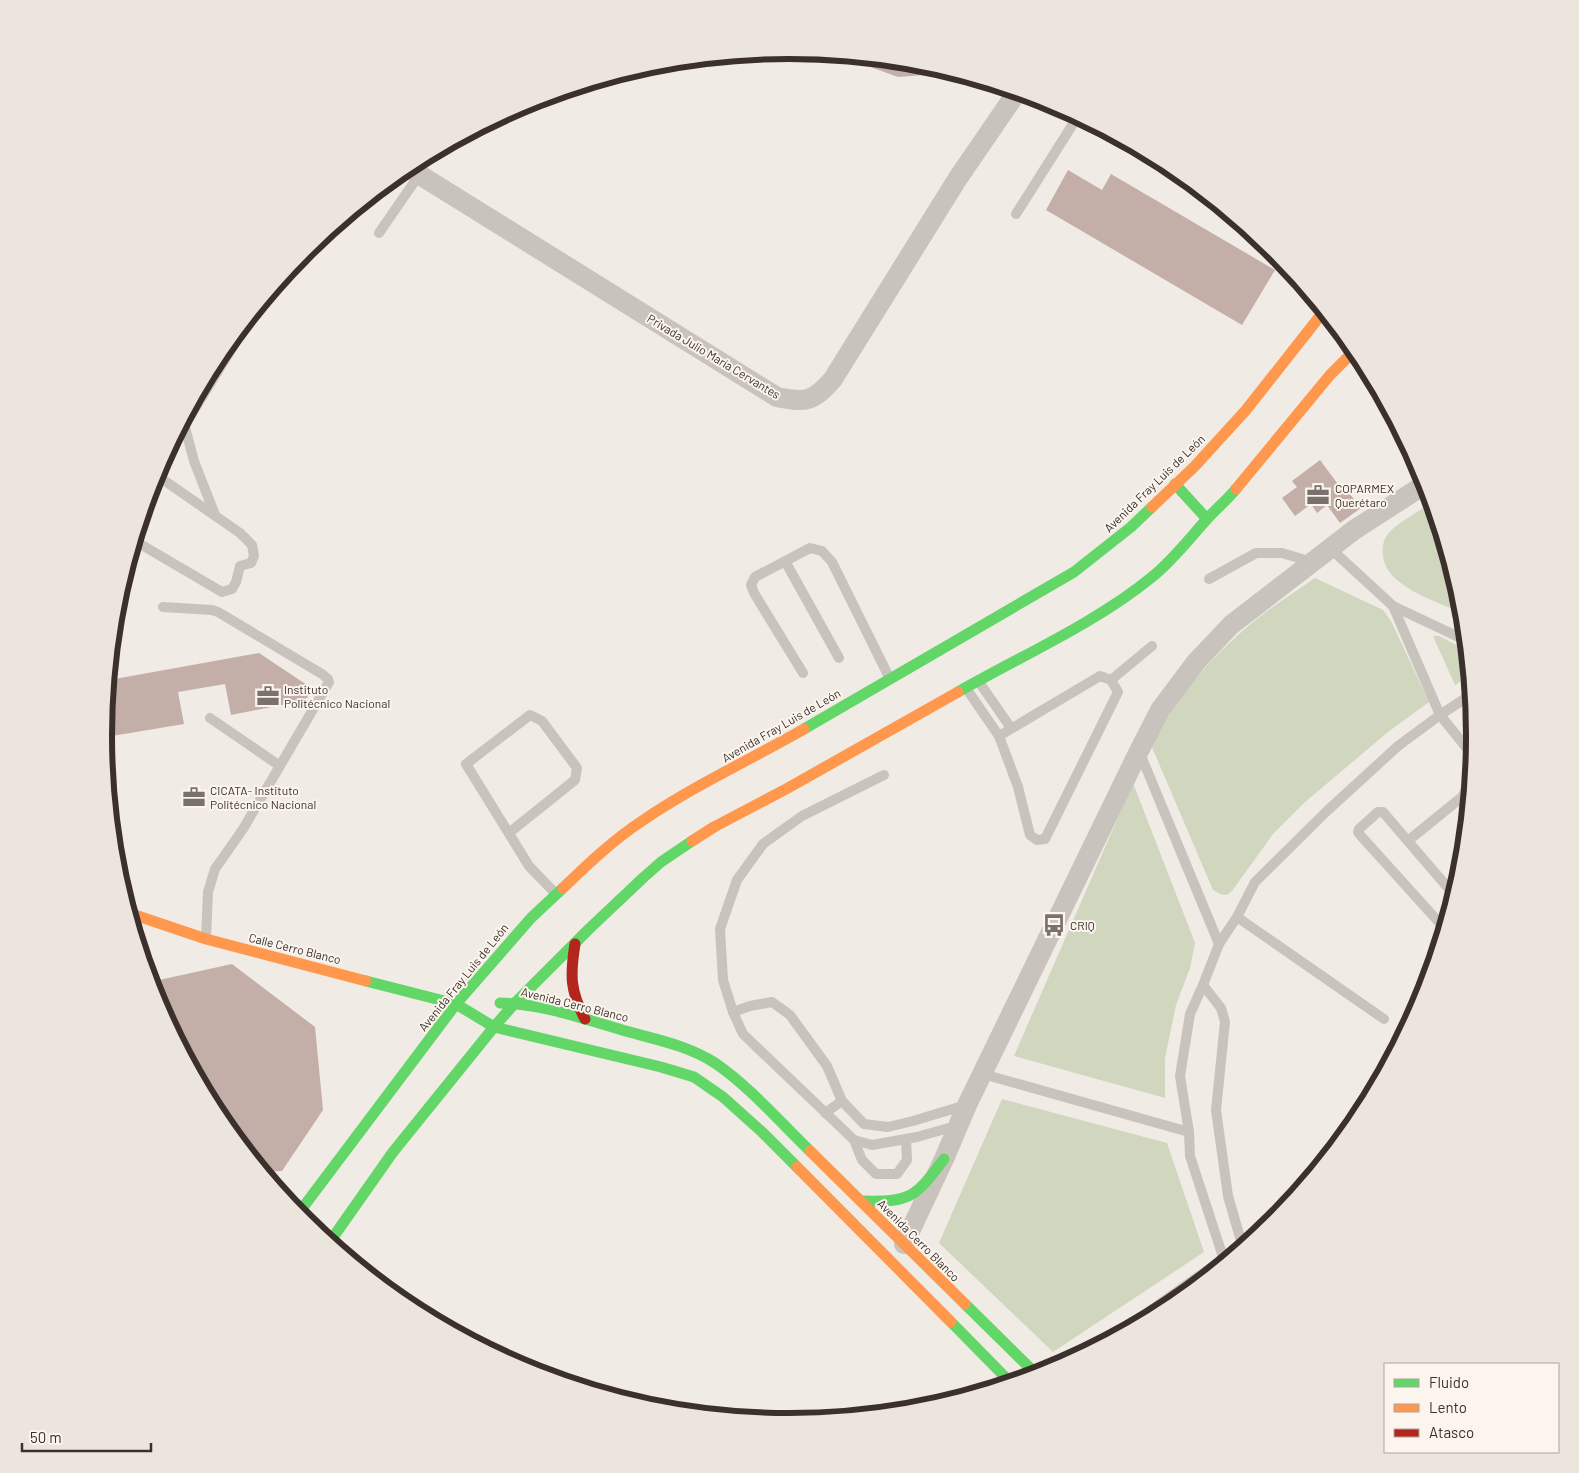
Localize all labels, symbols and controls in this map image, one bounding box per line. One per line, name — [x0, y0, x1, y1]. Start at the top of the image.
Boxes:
street label: Privada Julio María Cervantes — [645, 311, 783, 401]
street label: Avenida Fray Luis de León — [1101, 431, 1207, 535]
place label: COPARMEX Querétaro — [1335, 481, 1394, 509]
office icon: COPARMEX Querétaro — [1305, 482, 1331, 508]
place label: Instituto Politécnico Nacional — [284, 682, 390, 710]
office icon: Instituto Politécnico Nacional — [255, 683, 281, 709]
street label: Avenida Fray Luis de León — [719, 685, 843, 765]
place label: CICATA- Instituto Politécnico Nacional — [210, 783, 316, 811]
office icon: CICATA- Instituto Politécnico Nacional — [181, 784, 207, 810]
bus stop icon: CRIQ — [1041, 912, 1067, 938]
place label: CRIQ — [1070, 918, 1095, 932]
street label: Avenida Fray Luis de León — [415, 920, 511, 1034]
street label: Calle Cerro Blanco — [247, 930, 343, 966]
street label: Avenida Cerro Blanco — [520, 984, 630, 1024]
street label: Avenida Cerro Blanco — [875, 1196, 963, 1284]
legend — [1384, 1363, 1559, 1453]
text: Fluido — [1429, 1373, 1469, 1391]
text: Lento — [1429, 1398, 1467, 1416]
scale bar — [22, 1420, 151, 1452]
text: Atasco — [1429, 1423, 1474, 1441]
text: 50 m — [30, 1428, 62, 1446]

